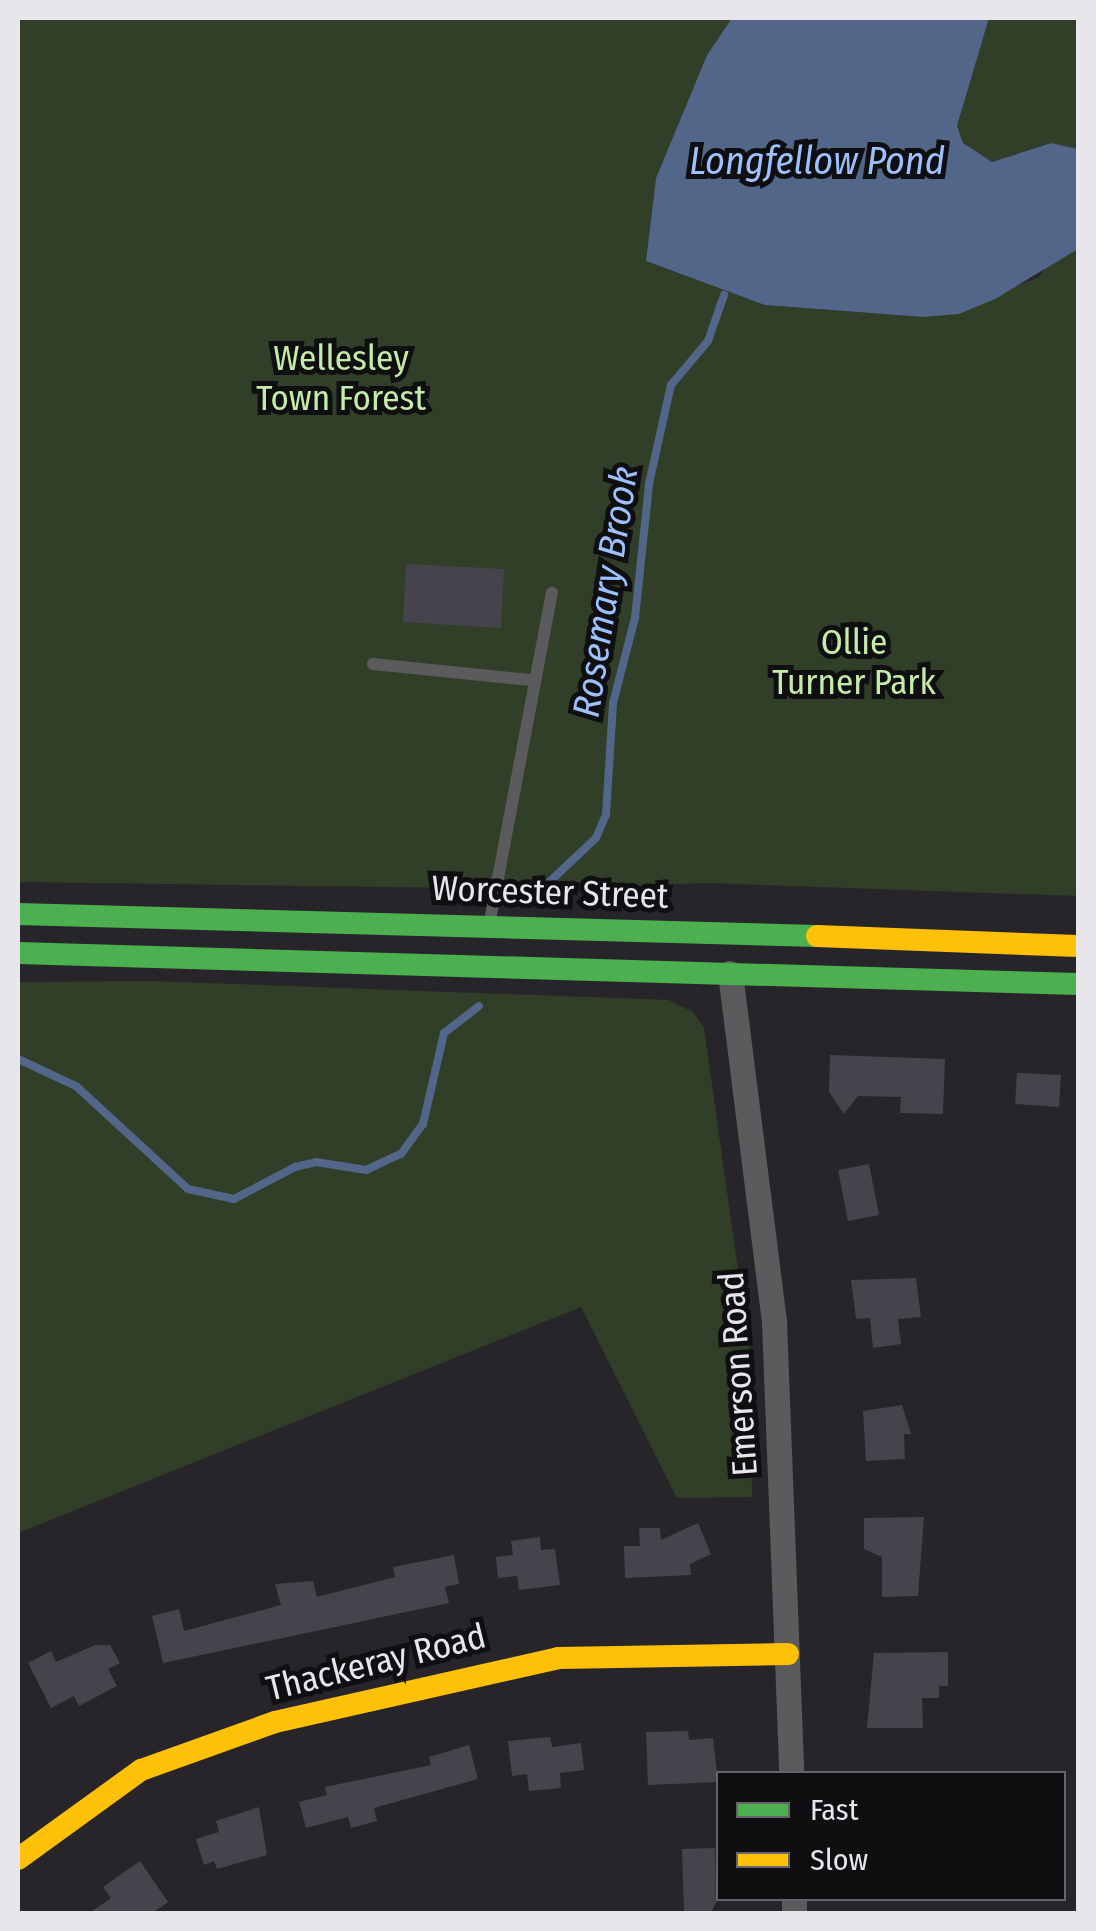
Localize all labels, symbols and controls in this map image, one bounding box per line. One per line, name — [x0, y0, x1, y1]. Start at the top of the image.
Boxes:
water label: Longfellow Pond — [689, 139, 945, 185]
park label: Wellesley Town Forest — [256, 337, 426, 419]
water label: Rosemary Brook — [564, 463, 648, 721]
park label: Ollie Turner Park — [772, 621, 936, 703]
street label: Worcester Street — [431, 867, 669, 917]
street label: Emerson Road — [710, 1270, 766, 1478]
street label: Thackeray Road — [262, 1615, 490, 1709]
legend — [716, 1771, 1066, 1901]
text: Fast — [810, 1792, 858, 1828]
text: Slow — [810, 1842, 868, 1878]

